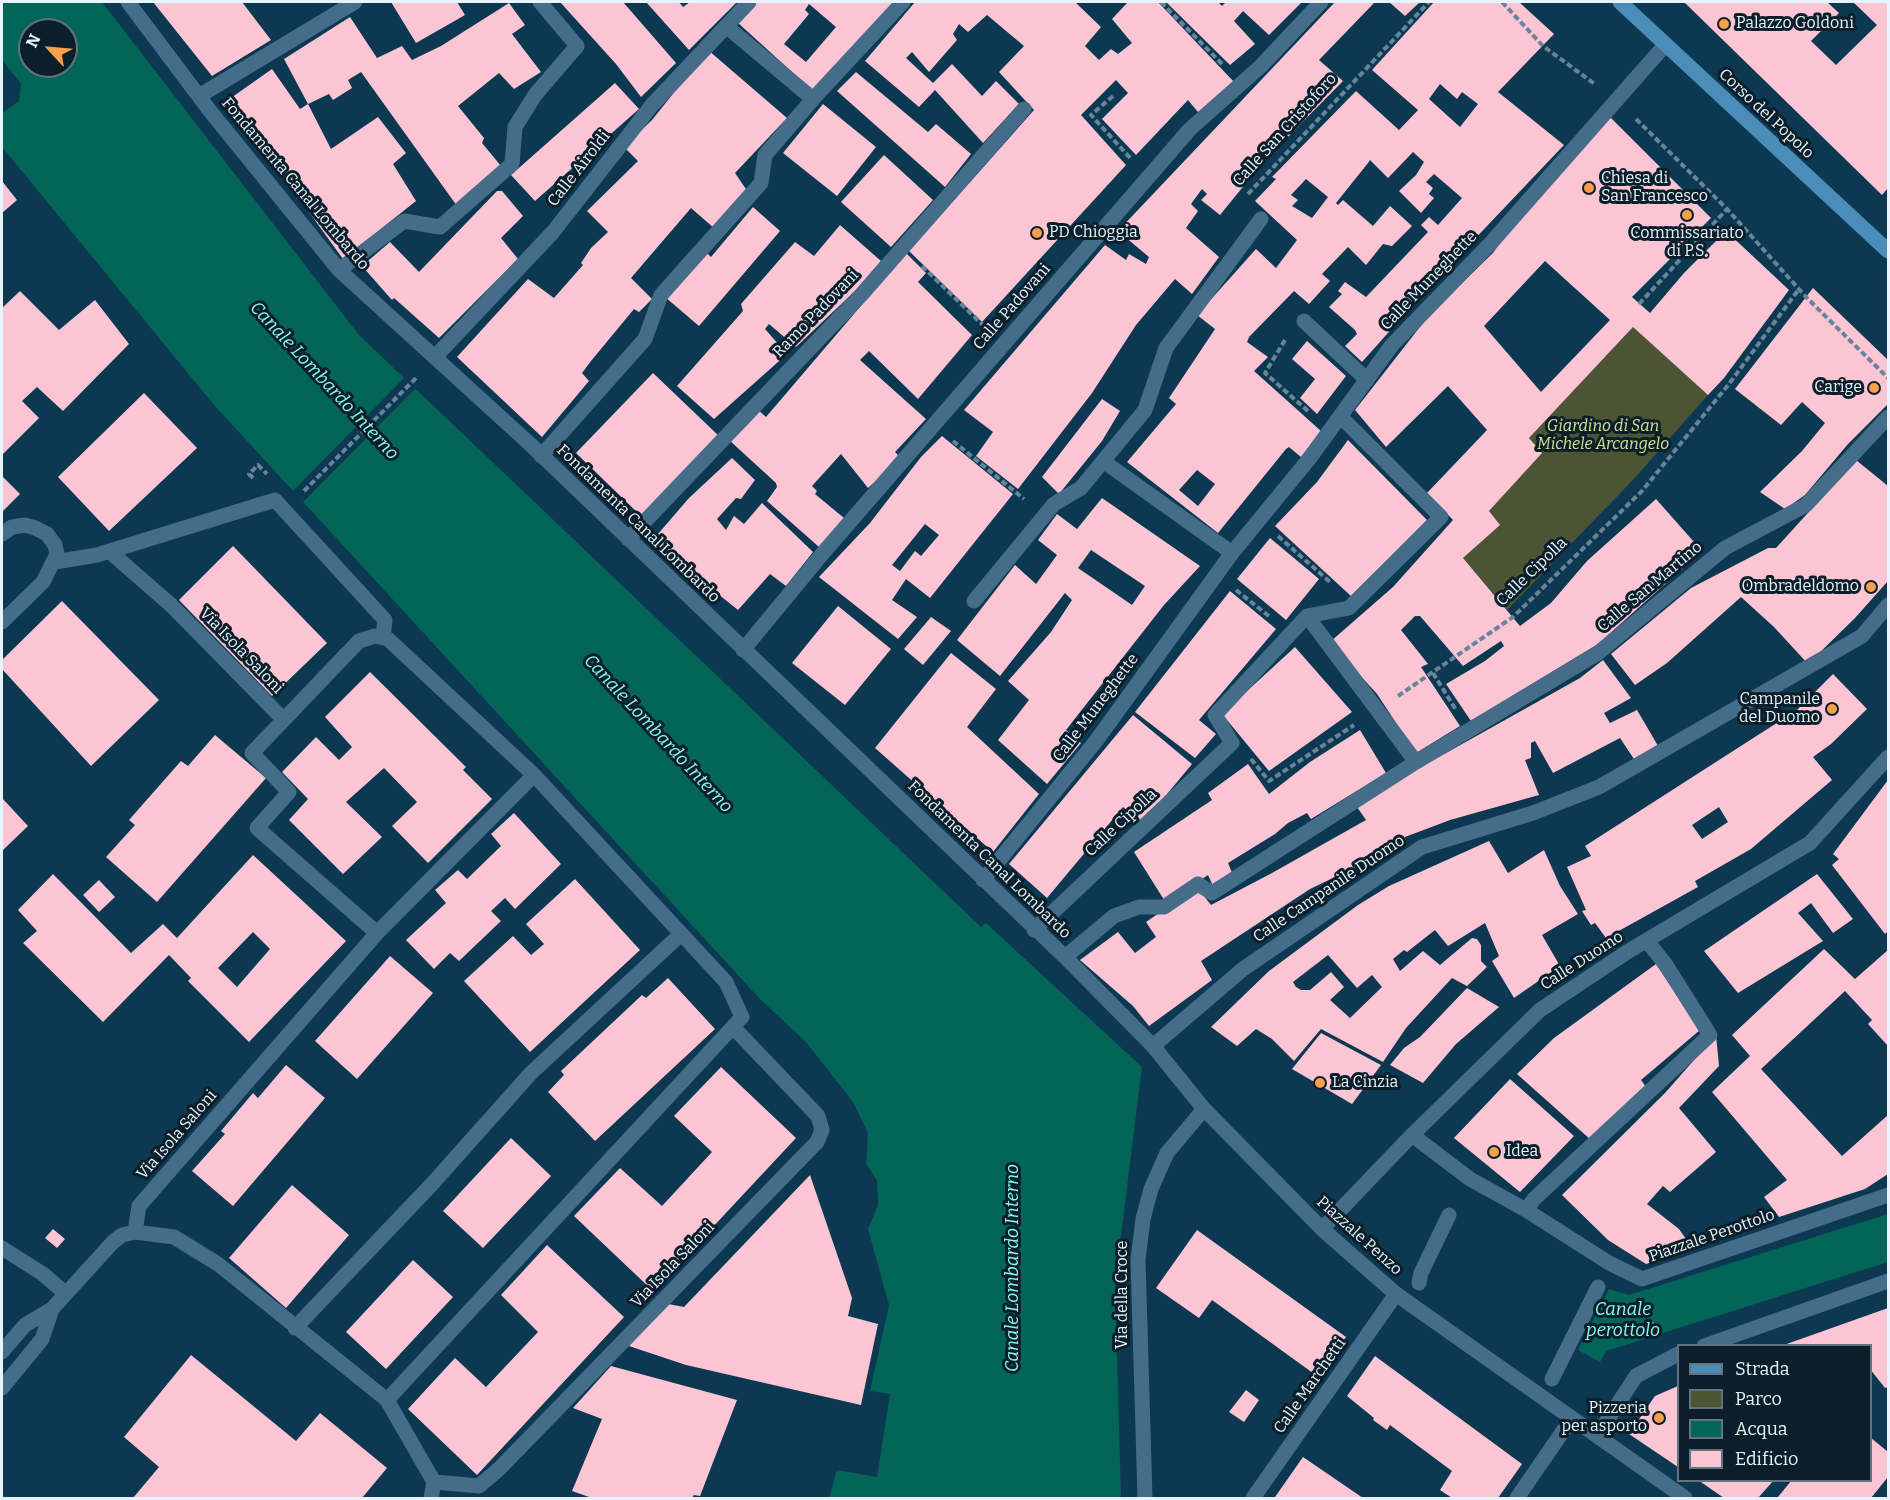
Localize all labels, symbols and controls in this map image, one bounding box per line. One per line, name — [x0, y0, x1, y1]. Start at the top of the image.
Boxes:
place label: Palazzo Goldoni — [1736, 14, 1854, 34]
marker: Palazzo Goldoni — [1717, 17, 1731, 31]
north arrow — [18, 18, 78, 78]
text: N — [22, 31, 44, 50]
street label: Corso del Popolo — [1714, 65, 1818, 163]
street label: Calle San Cristoforo — [1229, 69, 1341, 191]
street label: Fondamenta Canal Lombardo — [217, 94, 373, 274]
street label: Calle Airoldi — [544, 127, 614, 211]
place label: Chiesa di San Francesco — [1601, 169, 1708, 207]
marker: Chiesa di San Francesco — [1582, 181, 1596, 195]
marker: Commissariato di P.S. — [1680, 208, 1694, 222]
place label: PD Chioggia — [1049, 223, 1138, 243]
place label: Commissariato di P.S. — [1630, 224, 1744, 262]
marker: PD Chioggia — [1030, 226, 1044, 240]
street label: Calle Muneghette — [1377, 227, 1481, 335]
street label: Calle Padovani — [969, 260, 1055, 354]
street label: Ramo Padovani — [769, 266, 863, 362]
water label: Canale Lombardo Interno — [245, 298, 403, 464]
place label: Carige — [1814, 378, 1862, 398]
marker: Carige — [1867, 381, 1881, 395]
park label: Giardino di San Michele Arcangelo — [1537, 417, 1669, 455]
street label: Fondamenta Canal Lombardo — [552, 441, 724, 607]
street label: Calle Cipolla — [1493, 533, 1571, 611]
street label: Calle San Martino — [1594, 538, 1706, 636]
place label: Ombradeldomo — [1742, 577, 1859, 597]
marker: Ombradeldomo — [1864, 580, 1878, 594]
street label: Via Isola Saloni — [195, 604, 287, 698]
street label: Calle Muneghette — [1049, 650, 1143, 766]
water label: Canale Lombardo Interno — [579, 651, 737, 817]
place label: Campanile del Duomo — [1739, 690, 1820, 728]
marker: Campanile del Duomo — [1825, 702, 1839, 716]
street label: Fondamenta Canal Lombardo — [903, 777, 1075, 943]
street label: Calle Cipolla — [1081, 785, 1161, 861]
street label: Calle Campanile Duomo — [1250, 831, 1408, 947]
street label: Calle Duomo — [1537, 927, 1627, 995]
place label: La Cinzia — [1332, 1073, 1398, 1093]
marker: La Cinzia — [1313, 1076, 1327, 1090]
street label: Via Isola Saloni — [133, 1086, 221, 1184]
place label: Idea — [1506, 1142, 1538, 1162]
marker: Idea — [1487, 1145, 1501, 1159]
water label: Canale Lombardo Interno — [1002, 1164, 1024, 1372]
street label: Piazzale Penzo — [1312, 1193, 1406, 1279]
street label: Piazzale Perottolo — [1647, 1205, 1777, 1267]
street label: Via Isola Saloni — [627, 1218, 719, 1312]
street label: Via della Croce — [1113, 1241, 1133, 1349]
water label: Canale perottolo — [1586, 1299, 1660, 1342]
street label: Calle Marchetti — [1270, 1334, 1350, 1438]
legend — [1677, 1344, 1872, 1482]
text: Strada — [1735, 1358, 1790, 1380]
text: Parco — [1735, 1388, 1782, 1410]
place label: Pizzeria per asporto — [1561, 1399, 1647, 1437]
marker: Pizzeria per asporto — [1652, 1411, 1666, 1425]
text: Acqua — [1735, 1418, 1788, 1440]
text: Edificio — [1735, 1448, 1798, 1470]

